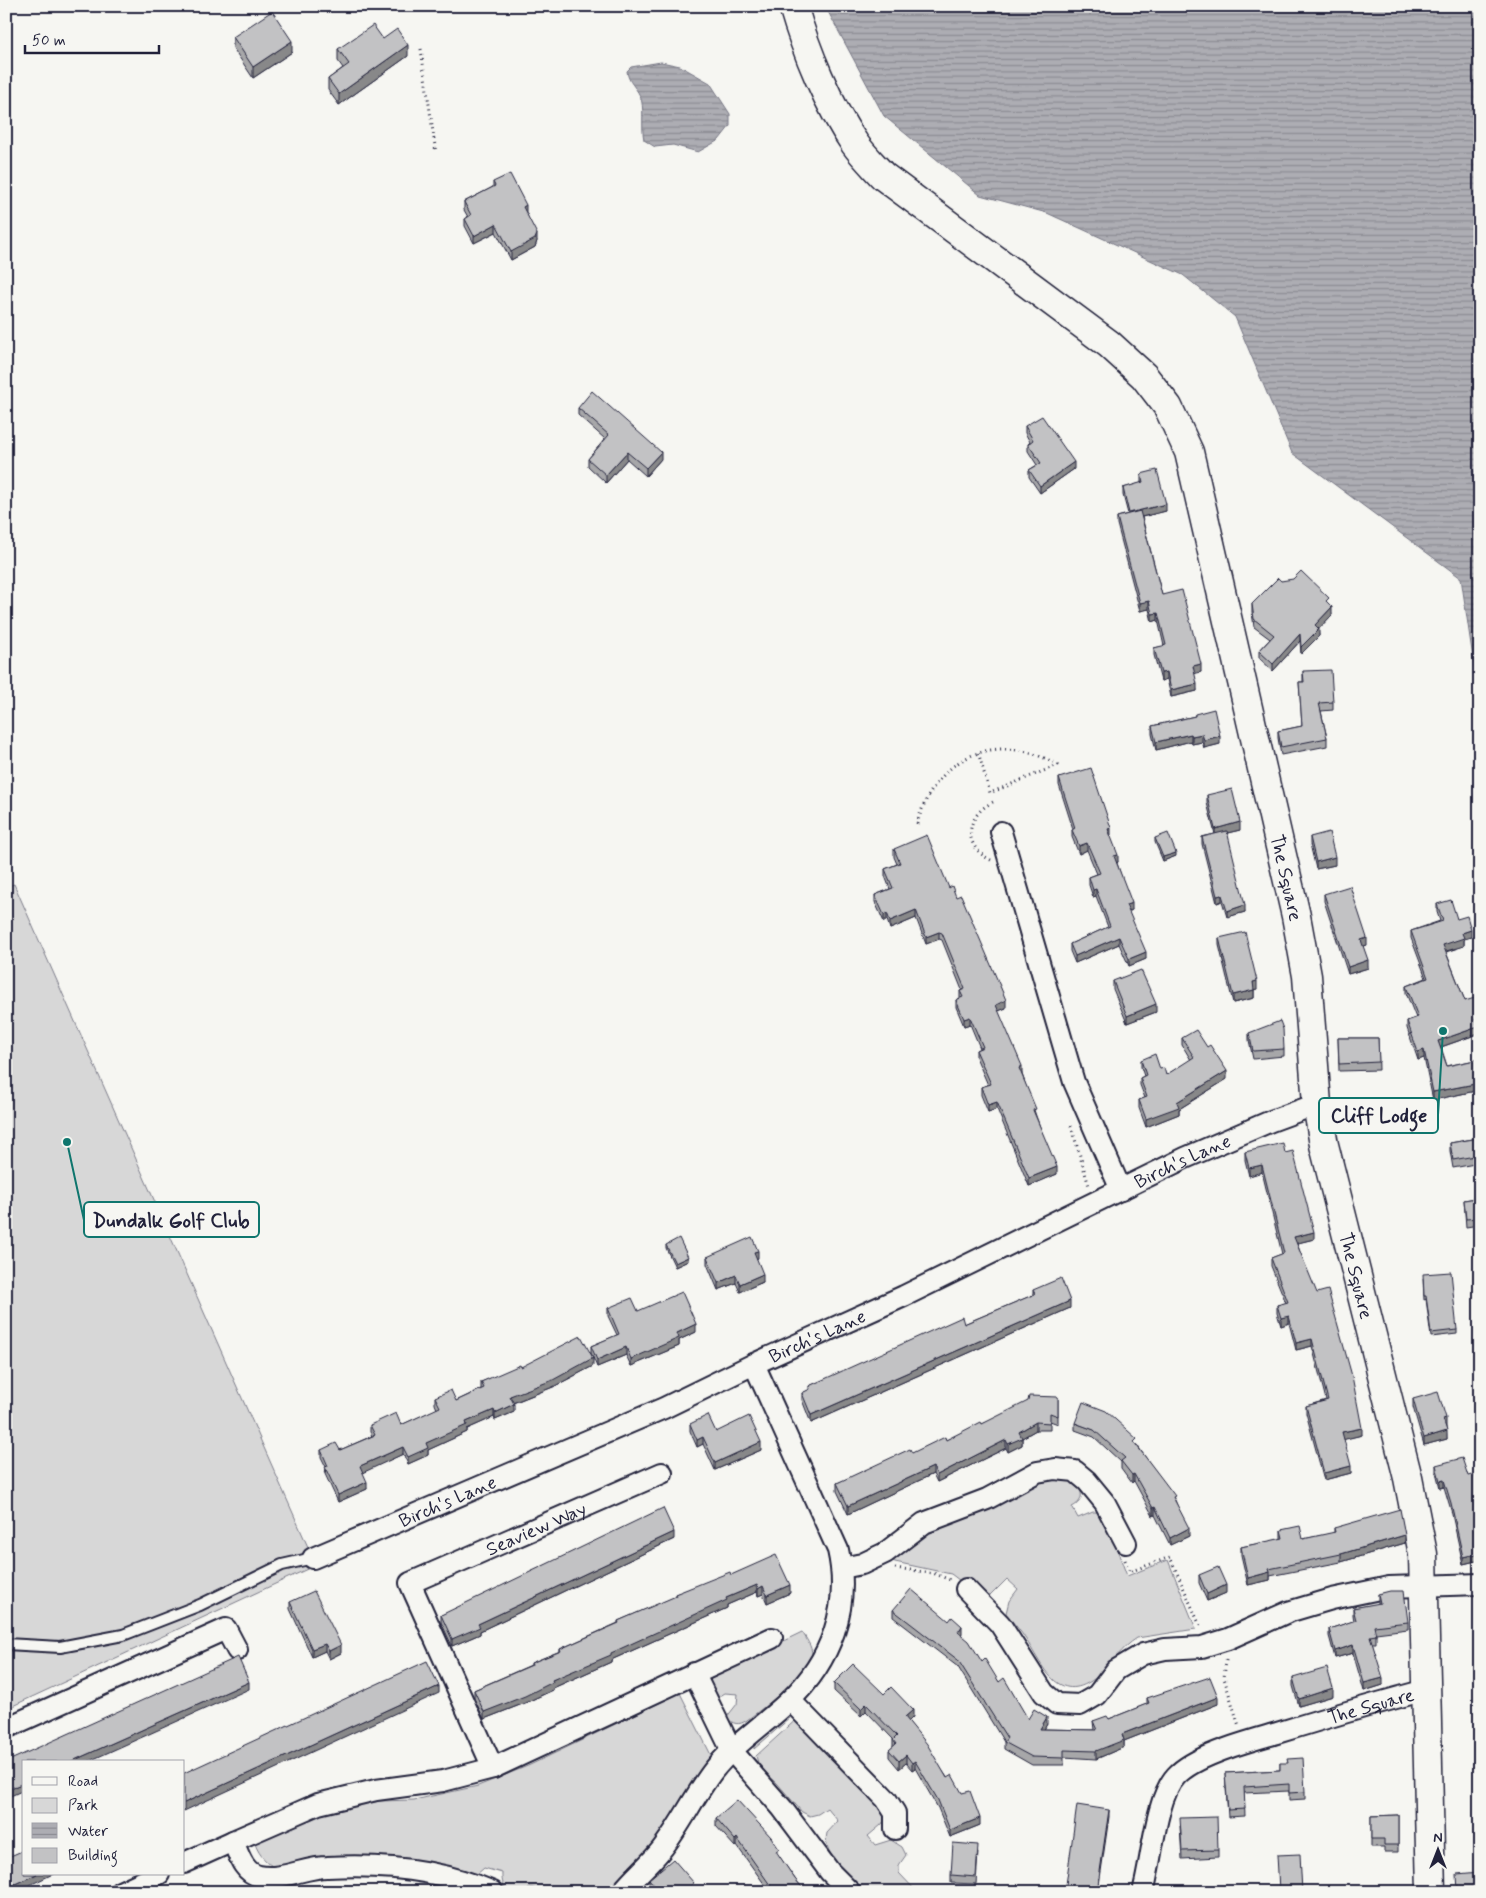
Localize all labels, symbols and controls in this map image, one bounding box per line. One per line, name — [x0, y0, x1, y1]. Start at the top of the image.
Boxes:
scale bar — [25, 22, 159, 54]
text: 50 m — [32, 31, 66, 51]
street label: The Square — [1264, 832, 1308, 923]
callout: Cliff Lodge — [1319, 1098, 1438, 1133]
text: Cliff Lodge — [1331, 1103, 1427, 1132]
street label: Birch's Lane — [1130, 1129, 1235, 1195]
callout: Dundalk Golf Club — [84, 1202, 259, 1237]
text: Dundalk Golf Club — [92, 1208, 250, 1235]
street label: The Square — [1333, 1230, 1378, 1322]
street label: Birch's Lane — [765, 1304, 870, 1370]
street label: Birch's Lane — [395, 1470, 500, 1534]
street label: Seaview Way — [482, 1497, 590, 1562]
street label: The Square — [1325, 1683, 1417, 1731]
legend — [22, 1760, 185, 1876]
text: Road — [68, 1772, 98, 1792]
text: Park — [68, 1796, 98, 1816]
text: Water — [68, 1822, 108, 1842]
north arrow — [1414, 1826, 1464, 1876]
text: N — [1433, 1829, 1443, 1847]
text: Building — [68, 1846, 118, 1867]

